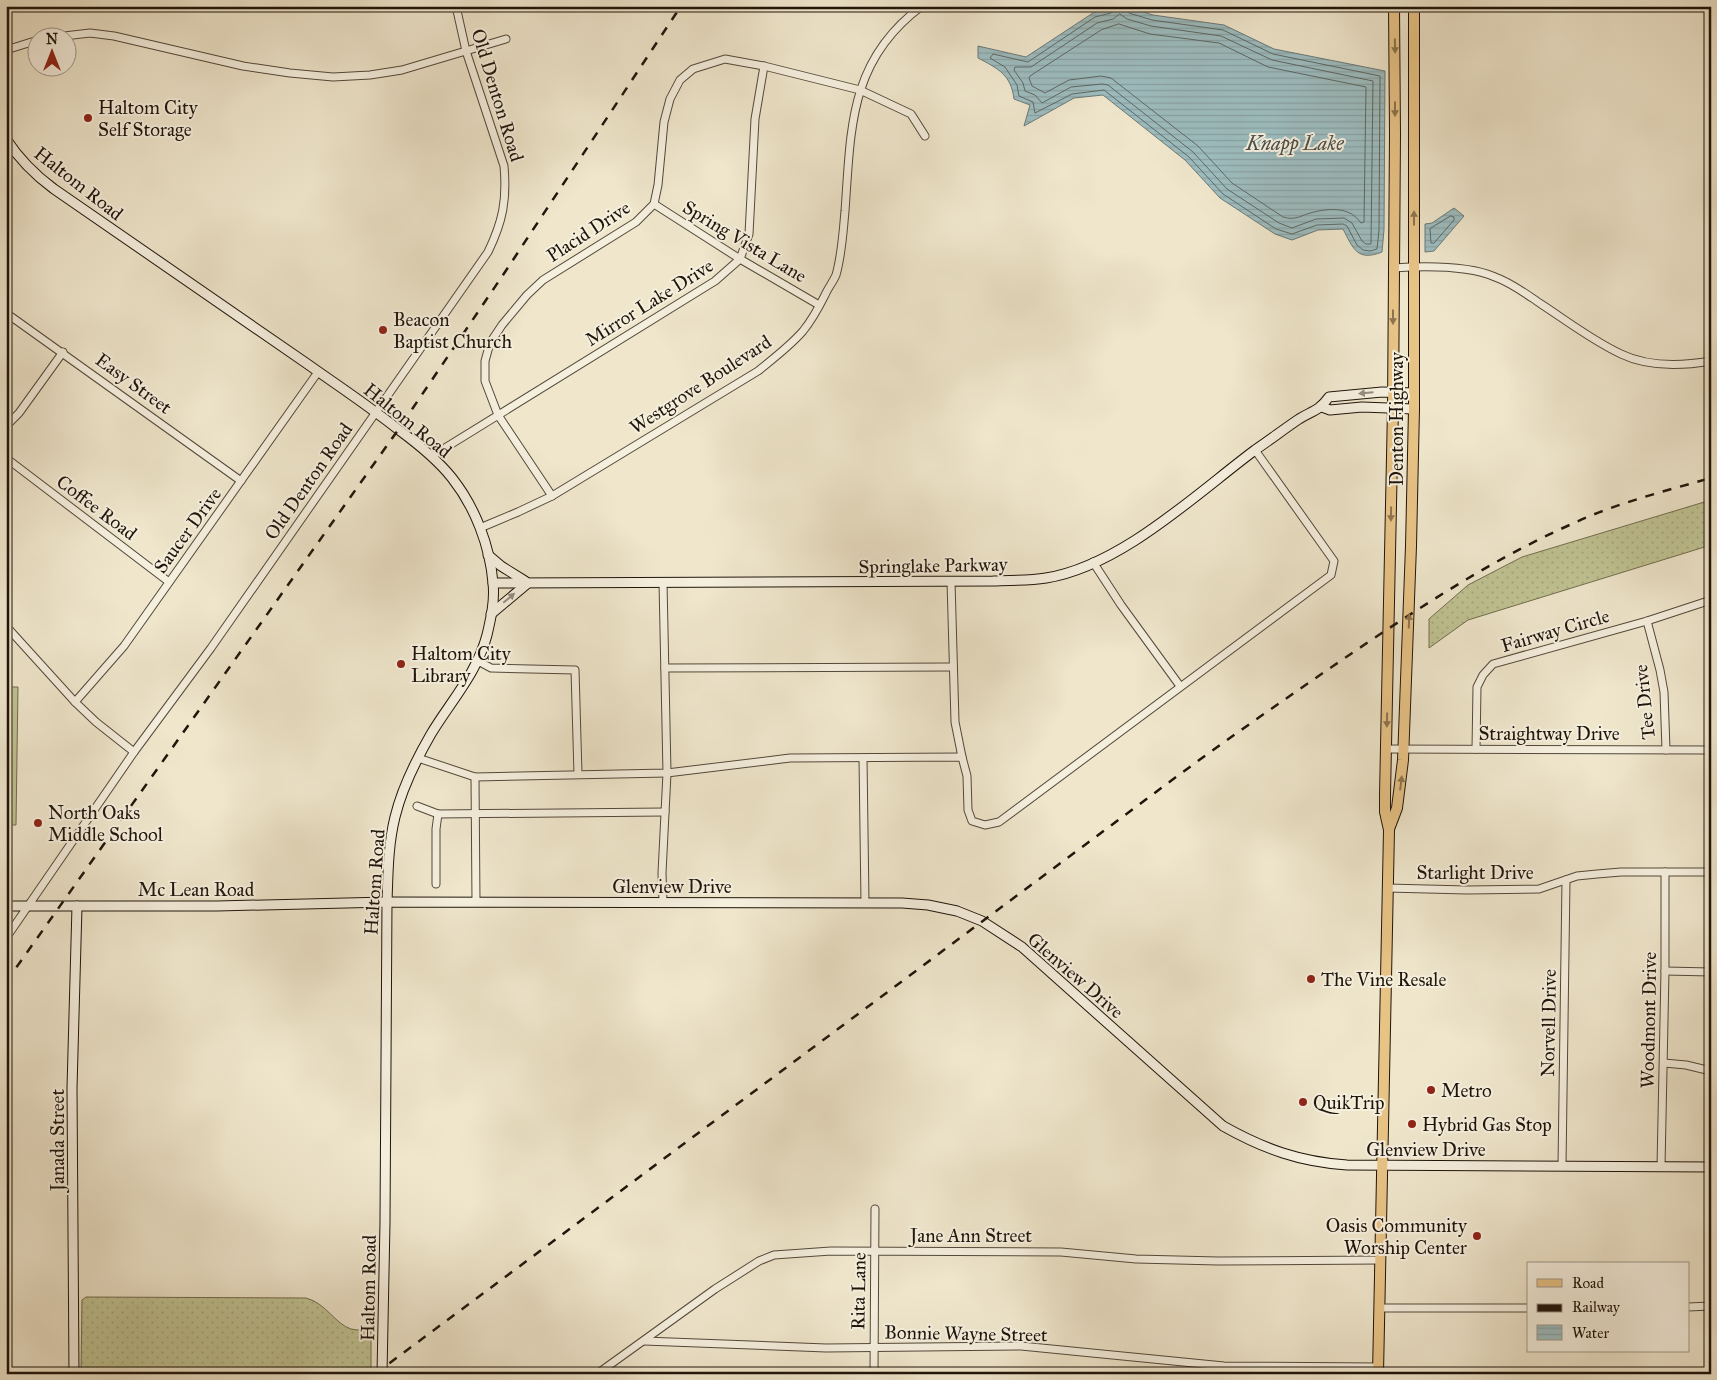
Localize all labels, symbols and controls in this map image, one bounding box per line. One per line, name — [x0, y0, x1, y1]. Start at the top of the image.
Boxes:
street label: Old Denton Road — [466, 26, 529, 165]
north arrow — [28, 28, 78, 78]
text: N — [46, 31, 58, 48]
one-way arrow — [1391, 38, 1399, 54]
place label: Haltom City Self Storage — [98, 96, 199, 142]
one-way arrow — [1391, 102, 1399, 118]
marker: Haltom City Self Storage — [82, 112, 94, 124]
water label: Knapp Lake — [1245, 131, 1344, 156]
street label: Haltom Road — [30, 142, 128, 226]
street label: Spring Vista Lane — [678, 195, 811, 288]
street label: Placid Drive — [542, 196, 634, 267]
one-way arrow — [1410, 210, 1418, 226]
street label: Mirror Lake Drive — [581, 254, 718, 351]
place label: Beacon Baptist Church — [393, 308, 512, 353]
one-way arrow — [1389, 309, 1397, 325]
marker: Beacon Baptist Church — [377, 324, 389, 336]
street label: Westgrove Boulevard — [625, 330, 776, 440]
street label: Easy Street — [91, 348, 177, 419]
street label: Denton Highway — [1385, 351, 1409, 486]
street label: Haltom Road — [359, 378, 457, 463]
one-way arrow — [1357, 390, 1373, 398]
street label: Old Denton Road — [260, 418, 358, 544]
street label: Coffee Road — [52, 470, 142, 545]
street label: Saucer Drive — [149, 483, 226, 578]
one-way arrow — [1387, 506, 1395, 522]
street label: Springlake Parkway — [858, 553, 1009, 579]
one-way arrow — [502, 592, 515, 603]
street label: Fairway Circle — [1498, 604, 1612, 657]
one-way arrow — [1405, 612, 1413, 628]
place label: Haltom City Library — [411, 642, 512, 687]
marker: Haltom City Library — [395, 658, 407, 670]
street label: Tee Drive — [1629, 663, 1660, 741]
one-way arrow — [1383, 712, 1391, 728]
street label: Straightway Drive — [1478, 722, 1620, 746]
one-way arrow — [1397, 774, 1405, 790]
place label: North Oaks Middle School — [48, 801, 164, 846]
marker: North Oaks Middle School — [32, 817, 44, 829]
street label: Haltom Road — [359, 828, 390, 936]
street label: Starlight Drive — [1416, 861, 1534, 885]
street label: Glenview Drive — [612, 875, 732, 898]
street label: Mc Lean Road — [138, 878, 255, 901]
street label: Glenview Drive — [1023, 927, 1128, 1023]
street label: Woodmont Drive — [1636, 951, 1661, 1089]
place label: The Vine Resale — [1321, 968, 1446, 991]
street label: Norvell Drive — [1536, 969, 1561, 1077]
marker: The Vine Resale — [1305, 973, 1317, 985]
place label: Metro — [1441, 1079, 1492, 1102]
marker: Metro — [1425, 1084, 1437, 1096]
street label: Janada Street — [46, 1089, 70, 1193]
place label: QuikTrip — [1313, 1091, 1385, 1114]
marker: QuikTrip — [1297, 1096, 1309, 1108]
place label: Hybrid Gas Stop — [1422, 1113, 1552, 1136]
marker: Hybrid Gas Stop — [1406, 1118, 1418, 1130]
street label: Glenview Drive — [1366, 1138, 1486, 1161]
place label: Oasis Community Worship Center — [1326, 1214, 1468, 1259]
street label: Jane Ann Street — [908, 1224, 1032, 1248]
marker: Oasis Community Worship Center — [1471, 1230, 1483, 1242]
street label: Haltom Road — [356, 1234, 381, 1341]
street label: Rita Lane — [846, 1252, 871, 1330]
legend — [1527, 1262, 1690, 1352]
text: Road — [1572, 1274, 1604, 1292]
text: Railway — [1572, 1298, 1621, 1316]
street label: Bonnie Wayne Street — [884, 1321, 1048, 1346]
text: Water — [1572, 1324, 1609, 1342]

